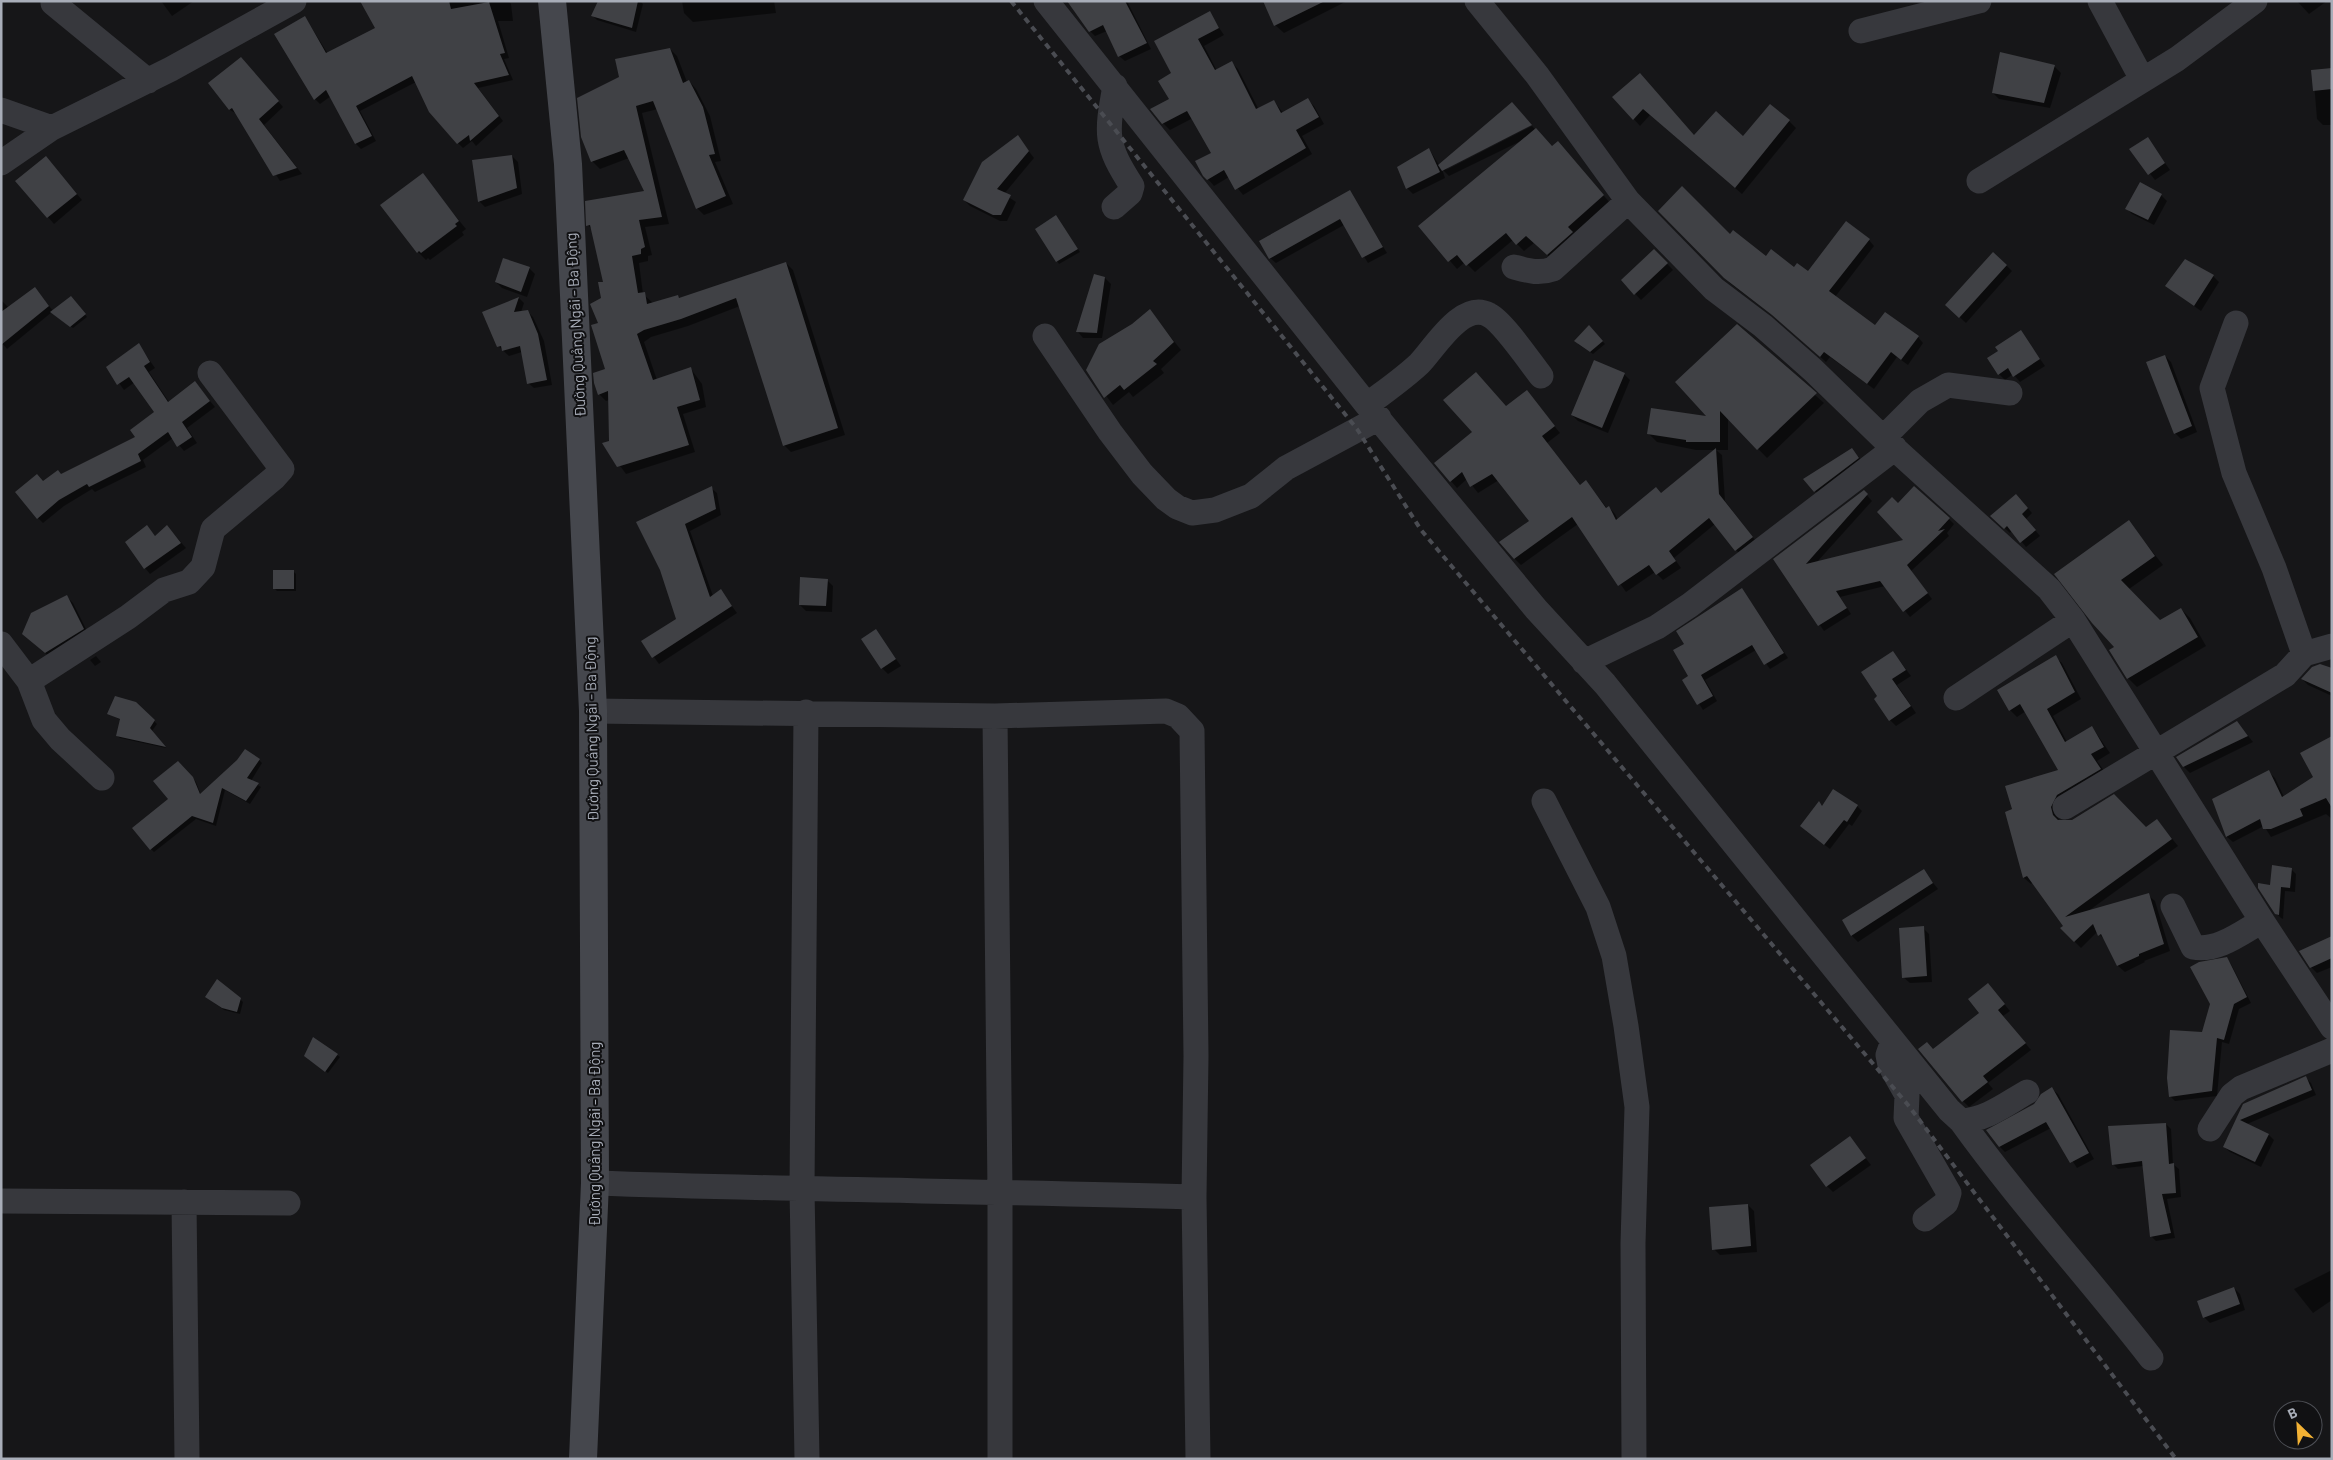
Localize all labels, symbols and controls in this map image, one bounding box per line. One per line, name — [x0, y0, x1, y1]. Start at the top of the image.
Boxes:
street label: Đường Quảng Ngãi - Ba Động — [561, 232, 589, 418]
street label: Đường Quảng Ngãi - Ba Động — [580, 637, 602, 821]
street label: Đường Quảng Ngãi - Ba Động — [585, 1042, 603, 1226]
north arrow — [2273, 1400, 2323, 1450]
text: B — [2285, 1403, 2300, 1422]

